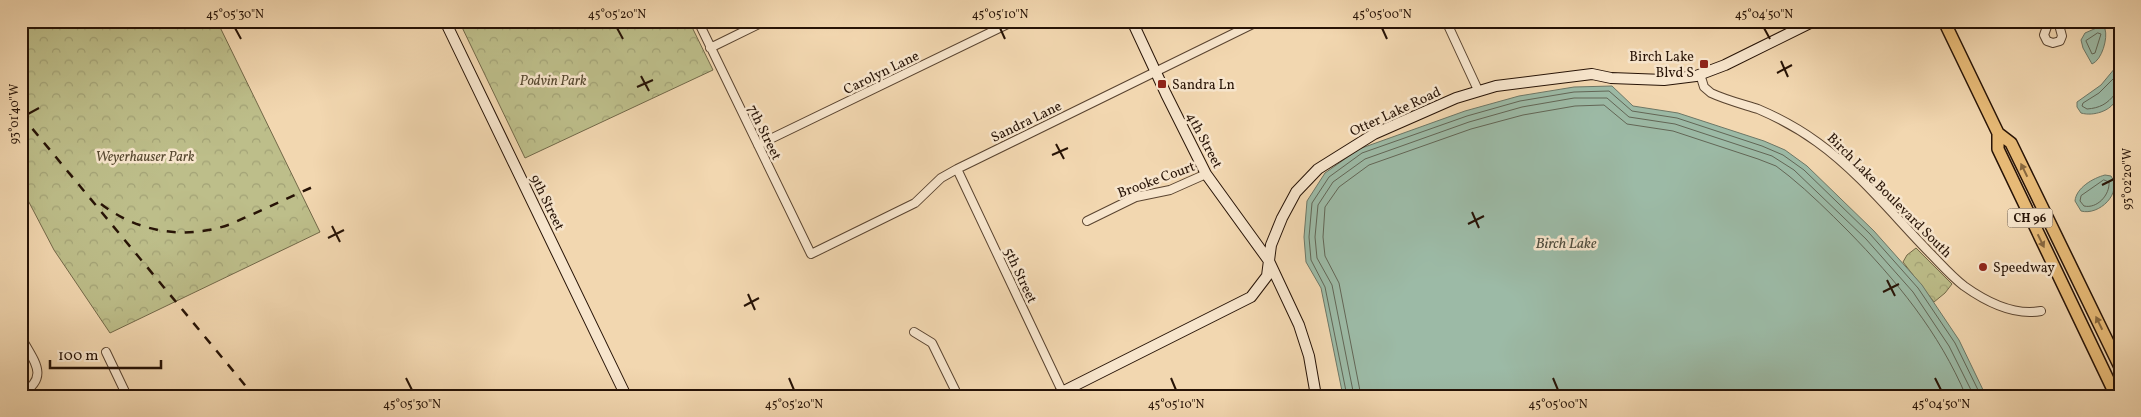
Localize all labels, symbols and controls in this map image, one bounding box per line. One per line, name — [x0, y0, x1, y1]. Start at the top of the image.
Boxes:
text: 45°05'30"N — [206, 7, 264, 23]
text: 45°05'20"N — [588, 7, 646, 23]
text: 45°05'10"N — [972, 7, 1028, 23]
text: 45°05'00"N — [1352, 7, 1412, 23]
text: 45°04'50"N — [1735, 7, 1793, 23]
street label: Carolyn Lane — [841, 47, 923, 100]
place label: Birch Lake Blvd S — [1629, 48, 1694, 83]
marker: Birch Lake Blvd S — [1698, 58, 1710, 70]
park label: Podvin Park — [519, 72, 587, 91]
place label: Sandra Ln — [1172, 76, 1235, 95]
marker: Sandra Ln — [1156, 78, 1168, 90]
street label: Otter Lake Road — [1347, 83, 1444, 142]
text: 93°01'40"W — [7, 84, 23, 144]
street label: Sandra Lane — [988, 97, 1065, 148]
street label: 7th Street — [742, 102, 785, 164]
street label: 4th Street — [1181, 109, 1226, 172]
street label: Birch Lake Boulevard South — [1822, 129, 1956, 263]
park label: Weyerhauser Park — [95, 148, 195, 167]
text: 93°02'20"W — [2120, 148, 2136, 210]
street label: Brooke Court — [1115, 158, 1198, 203]
one-way arrow — [2020, 162, 2028, 177]
street label: 9th Street — [525, 172, 568, 234]
road number: CH 96 — [2008, 208, 2052, 228]
water label: Birch Lake — [1535, 234, 1597, 255]
one-way arrow — [2038, 234, 2046, 248]
street label: 5th Street — [998, 245, 1041, 307]
place label: Speedway — [1993, 259, 2055, 278]
marker: Speedway — [1977, 261, 1989, 273]
one-way arrow — [2094, 316, 2102, 330]
scale bar — [50, 337, 161, 369]
text: 100 m — [58, 346, 98, 367]
text: 45°05'30"N — [383, 397, 441, 413]
text: 45°05'20"N — [765, 397, 823, 413]
text: 45°05'10"N — [1148, 397, 1204, 413]
text: 45°05'00"N — [1528, 397, 1588, 413]
text: 45°04'50"N — [1912, 397, 1970, 413]

